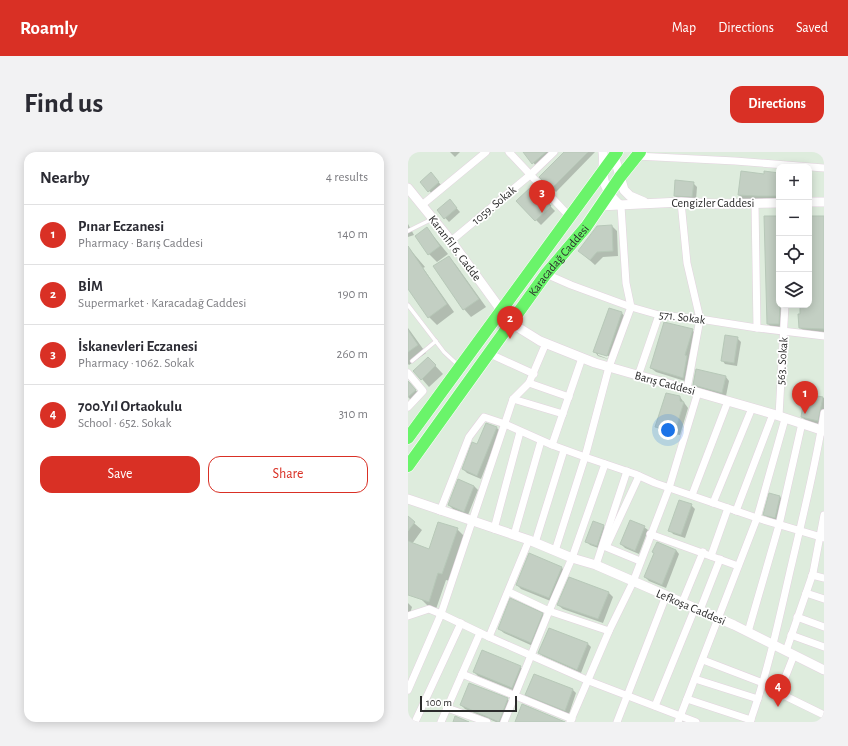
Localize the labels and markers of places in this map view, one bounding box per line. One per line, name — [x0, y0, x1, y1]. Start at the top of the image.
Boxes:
pin: 3 — [529, 180, 555, 213]
pin: 2 — [497, 306, 523, 339]
pin: 1 — [792, 381, 818, 414]
pin: 4 — [765, 674, 791, 707]

